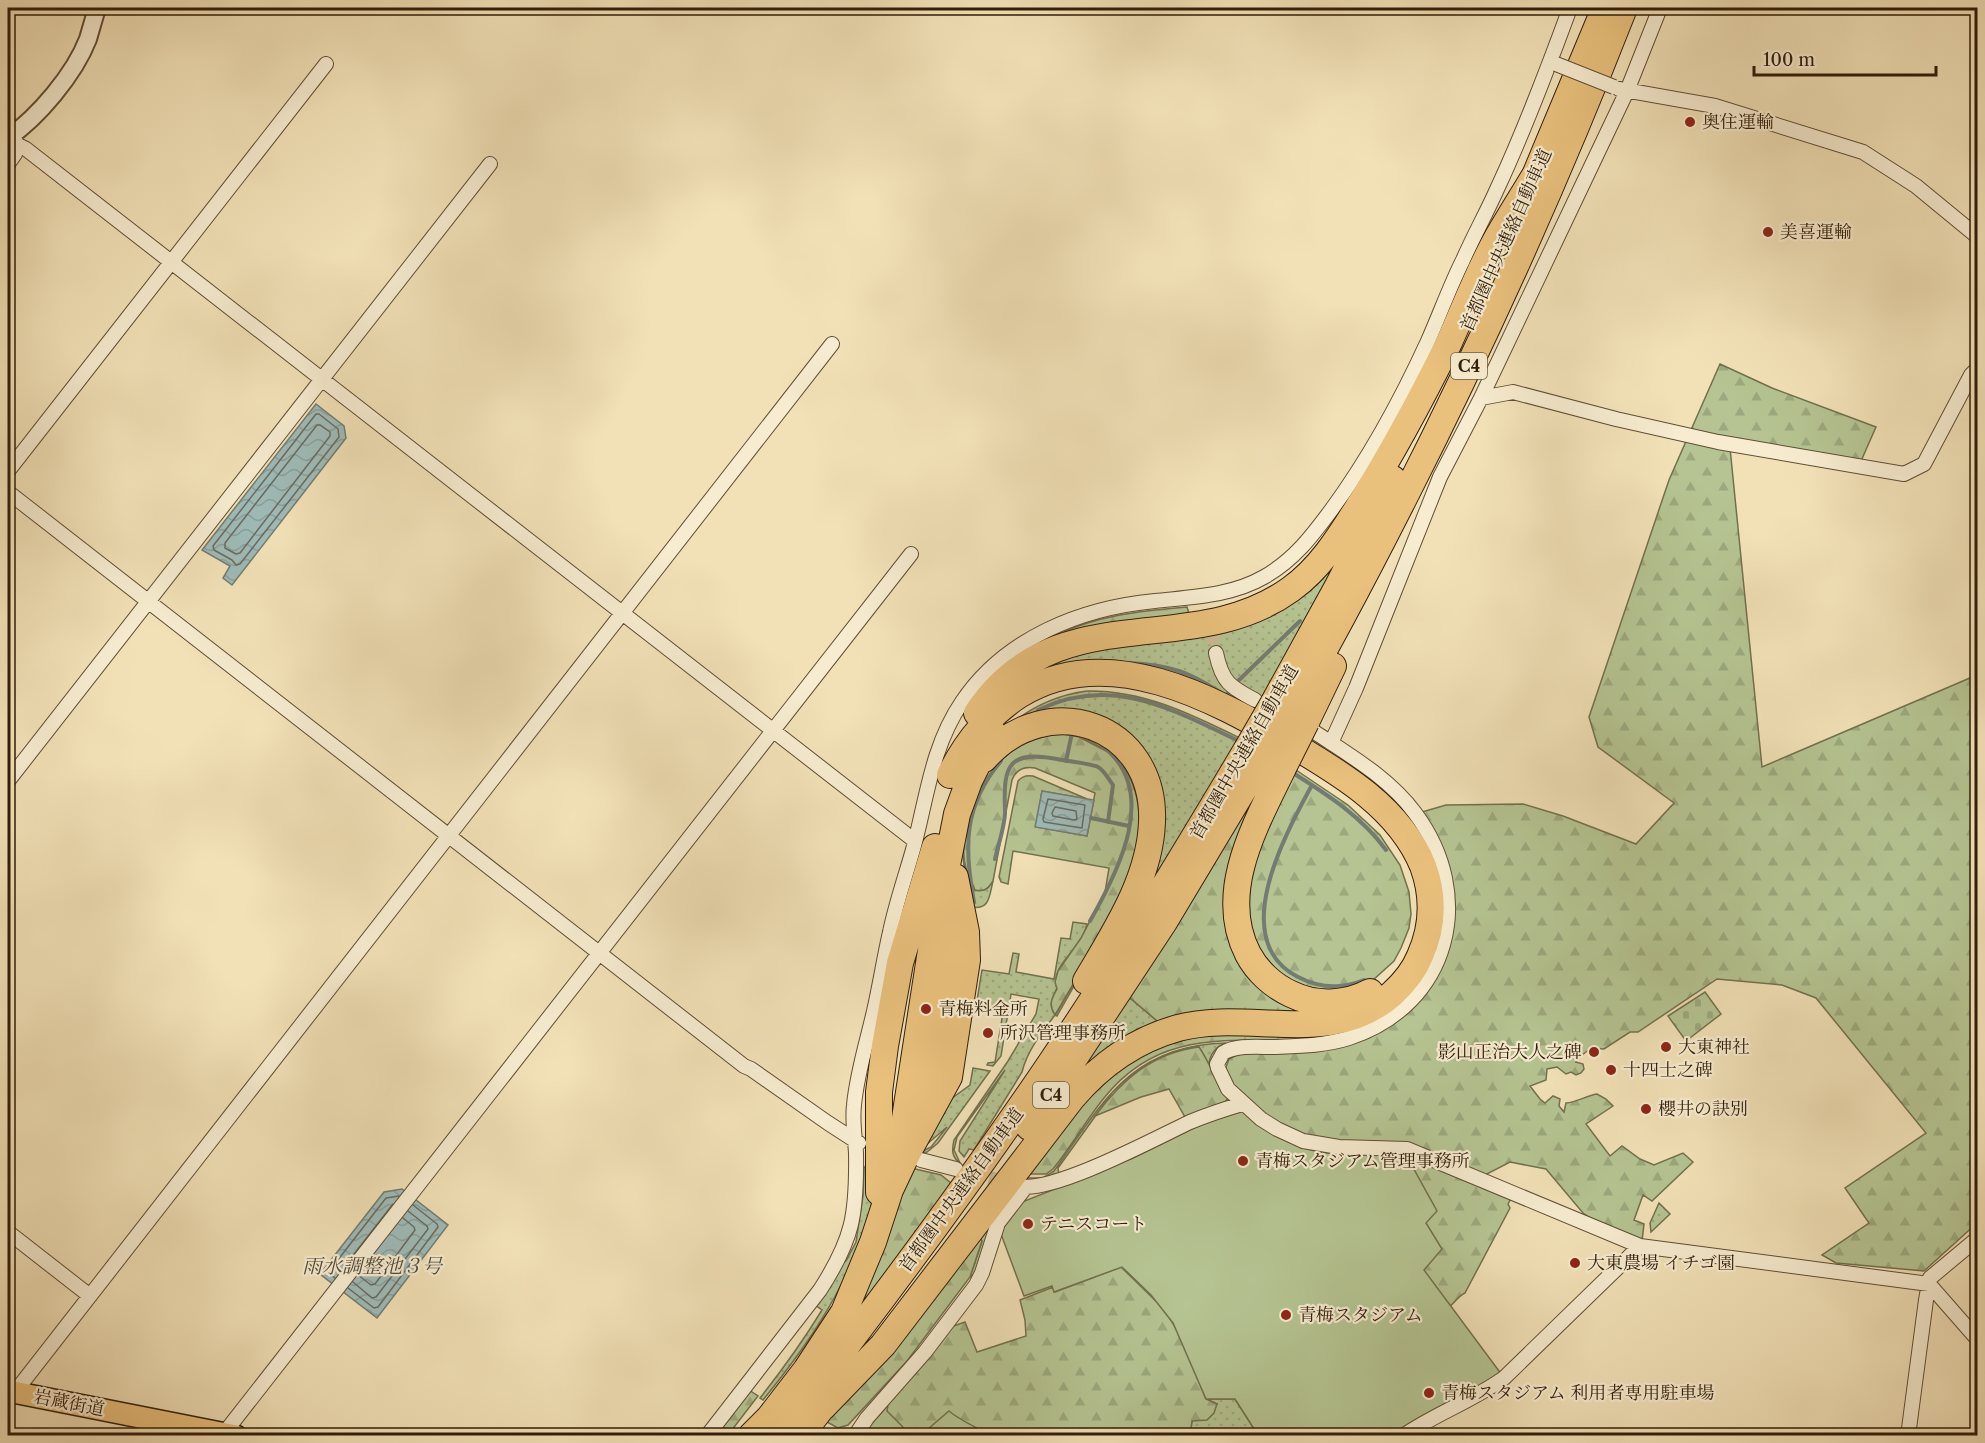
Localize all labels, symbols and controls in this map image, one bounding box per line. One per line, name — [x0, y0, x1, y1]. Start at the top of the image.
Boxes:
scale bar — [1754, 39, 1936, 77]
text: 100 m — [1763, 49, 1815, 71]
place label: 奥住運輸 — [1702, 111, 1774, 133]
marker: 奥住運輸 — [1683, 115, 1697, 129]
street label: 首都圏中央連絡自動車道 — [1456, 145, 1556, 335]
place label: 美喜運輸 — [1780, 221, 1852, 243]
marker: 美喜運輸 — [1761, 225, 1775, 239]
road number: C4 — [1451, 353, 1487, 379]
street label: 首都圏中央連絡自動車道 — [1185, 661, 1303, 843]
place label: 青梅料金所 — [938, 998, 1028, 1020]
marker: 青梅料金所 — [919, 1002, 933, 1016]
place label: 所沢管理事務所 — [1000, 1022, 1126, 1044]
marker: 所沢管理事務所 — [981, 1026, 995, 1040]
place label: 大東神社 — [1678, 1036, 1750, 1058]
marker: 大東神社 — [1659, 1040, 1673, 1054]
place label: 影山正治大人之碑 — [1438, 1041, 1582, 1063]
marker: 影山正治大人之碑 — [1587, 1045, 1601, 1059]
place label: 十四士之碑 — [1623, 1059, 1713, 1081]
marker: 十四士之碑 — [1604, 1063, 1618, 1077]
road number: C4 — [1033, 1082, 1069, 1108]
place label: 櫻井の訣別 — [1658, 1098, 1748, 1120]
marker: 櫻井の訣別 — [1639, 1102, 1653, 1116]
street label: 首都圏中央連絡自動車道 — [894, 1103, 1028, 1277]
place label: 青梅スタジアム管理事務所 — [1255, 1150, 1470, 1172]
marker: 青梅スタジアム管理事務所 — [1236, 1154, 1250, 1168]
place label: テニスコート — [1040, 1213, 1147, 1235]
marker: テニスコート — [1021, 1217, 1035, 1231]
place label: 大東農場 イチゴ園 — [1587, 1252, 1735, 1274]
water label: 雨水調整池３号 — [302, 1254, 444, 1278]
marker: 大東農場 イチゴ園 — [1568, 1256, 1582, 1270]
place label: 青梅スタジアム — [1298, 1304, 1423, 1326]
marker: 青梅スタジアム — [1279, 1308, 1293, 1322]
place label: 青梅スタジアム 利用者専用駐車場 — [1441, 1382, 1715, 1404]
street label: 岩蔵街道 — [32, 1385, 106, 1421]
marker: 青梅スタジアム 利用者専用駐車場 — [1422, 1386, 1436, 1400]

